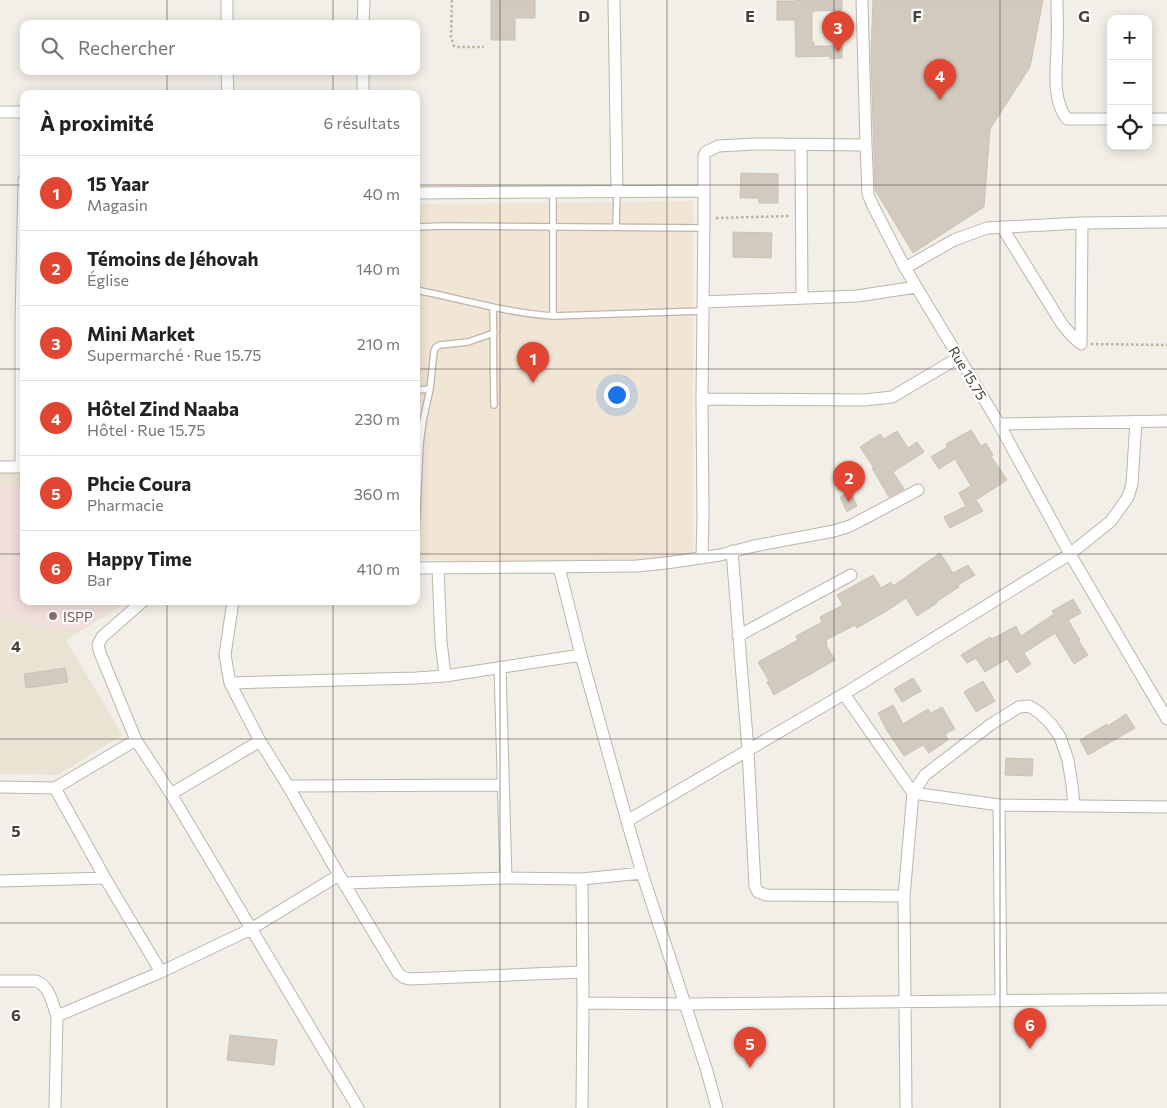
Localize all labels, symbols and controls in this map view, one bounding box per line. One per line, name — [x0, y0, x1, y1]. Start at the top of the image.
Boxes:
text: D — [578, 6, 590, 25]
text: E — [745, 6, 755, 25]
text: F — [912, 6, 922, 25]
text: G — [1078, 6, 1090, 25]
pin: 3 — [822, 11, 854, 52]
map controls — [1107, 15, 1152, 150]
button: + — [1107, 15, 1152, 60]
search box — [20, 20, 420, 75]
icon: search — [38, 34, 66, 62]
text: Rechercher — [78, 36, 176, 59]
pin: 4 — [924, 59, 956, 100]
button: − — [1107, 60, 1152, 105]
button: locate — [1107, 105, 1152, 150]
text: À proximité — [40, 110, 154, 135]
text: 6 résultats — [324, 113, 400, 132]
text: 15 Yaar — [87, 172, 149, 195]
text: 1 — [52, 184, 60, 203]
text: 40 m — [363, 184, 400, 203]
text: Magasin — [87, 195, 148, 214]
text: Témoins de Jéhovah — [87, 247, 258, 270]
text: 2 — [51, 259, 61, 278]
text: 140 m — [356, 259, 400, 278]
text: Église — [87, 270, 129, 289]
text: Mini Market — [87, 322, 195, 345]
text: 3 — [51, 334, 61, 353]
text: 210 m — [357, 334, 400, 353]
pin: 1 — [517, 342, 549, 383]
street label: Rue 15.75 — [945, 343, 991, 403]
text: Supermarché · Rue 15.75 — [87, 345, 262, 364]
your location — [604, 382, 630, 408]
text: Hôtel Zind Naaba — [87, 397, 239, 420]
text: 4 — [51, 409, 61, 428]
text: 230 m — [355, 409, 400, 428]
text: Hôtel · Rue 15.75 — [87, 420, 205, 439]
pin: 2 — [833, 461, 865, 502]
text: Phcie Coura — [87, 472, 191, 495]
text: 5 — [51, 484, 61, 503]
text: 360 m — [354, 484, 400, 503]
text: Pharmacie — [87, 495, 164, 514]
text: Happy Time — [87, 547, 192, 570]
text: 6 — [51, 559, 61, 578]
text: 410 m — [357, 559, 400, 578]
text: Bar — [87, 570, 112, 589]
place label: ISPP — [63, 608, 93, 625]
marker: ISPP — [47, 610, 59, 622]
text: 4 — [11, 636, 21, 655]
text: 5 — [11, 821, 21, 840]
text: 6 — [11, 1005, 21, 1024]
pin: 6 — [1014, 1008, 1046, 1049]
pin: 5 — [734, 1027, 766, 1068]

